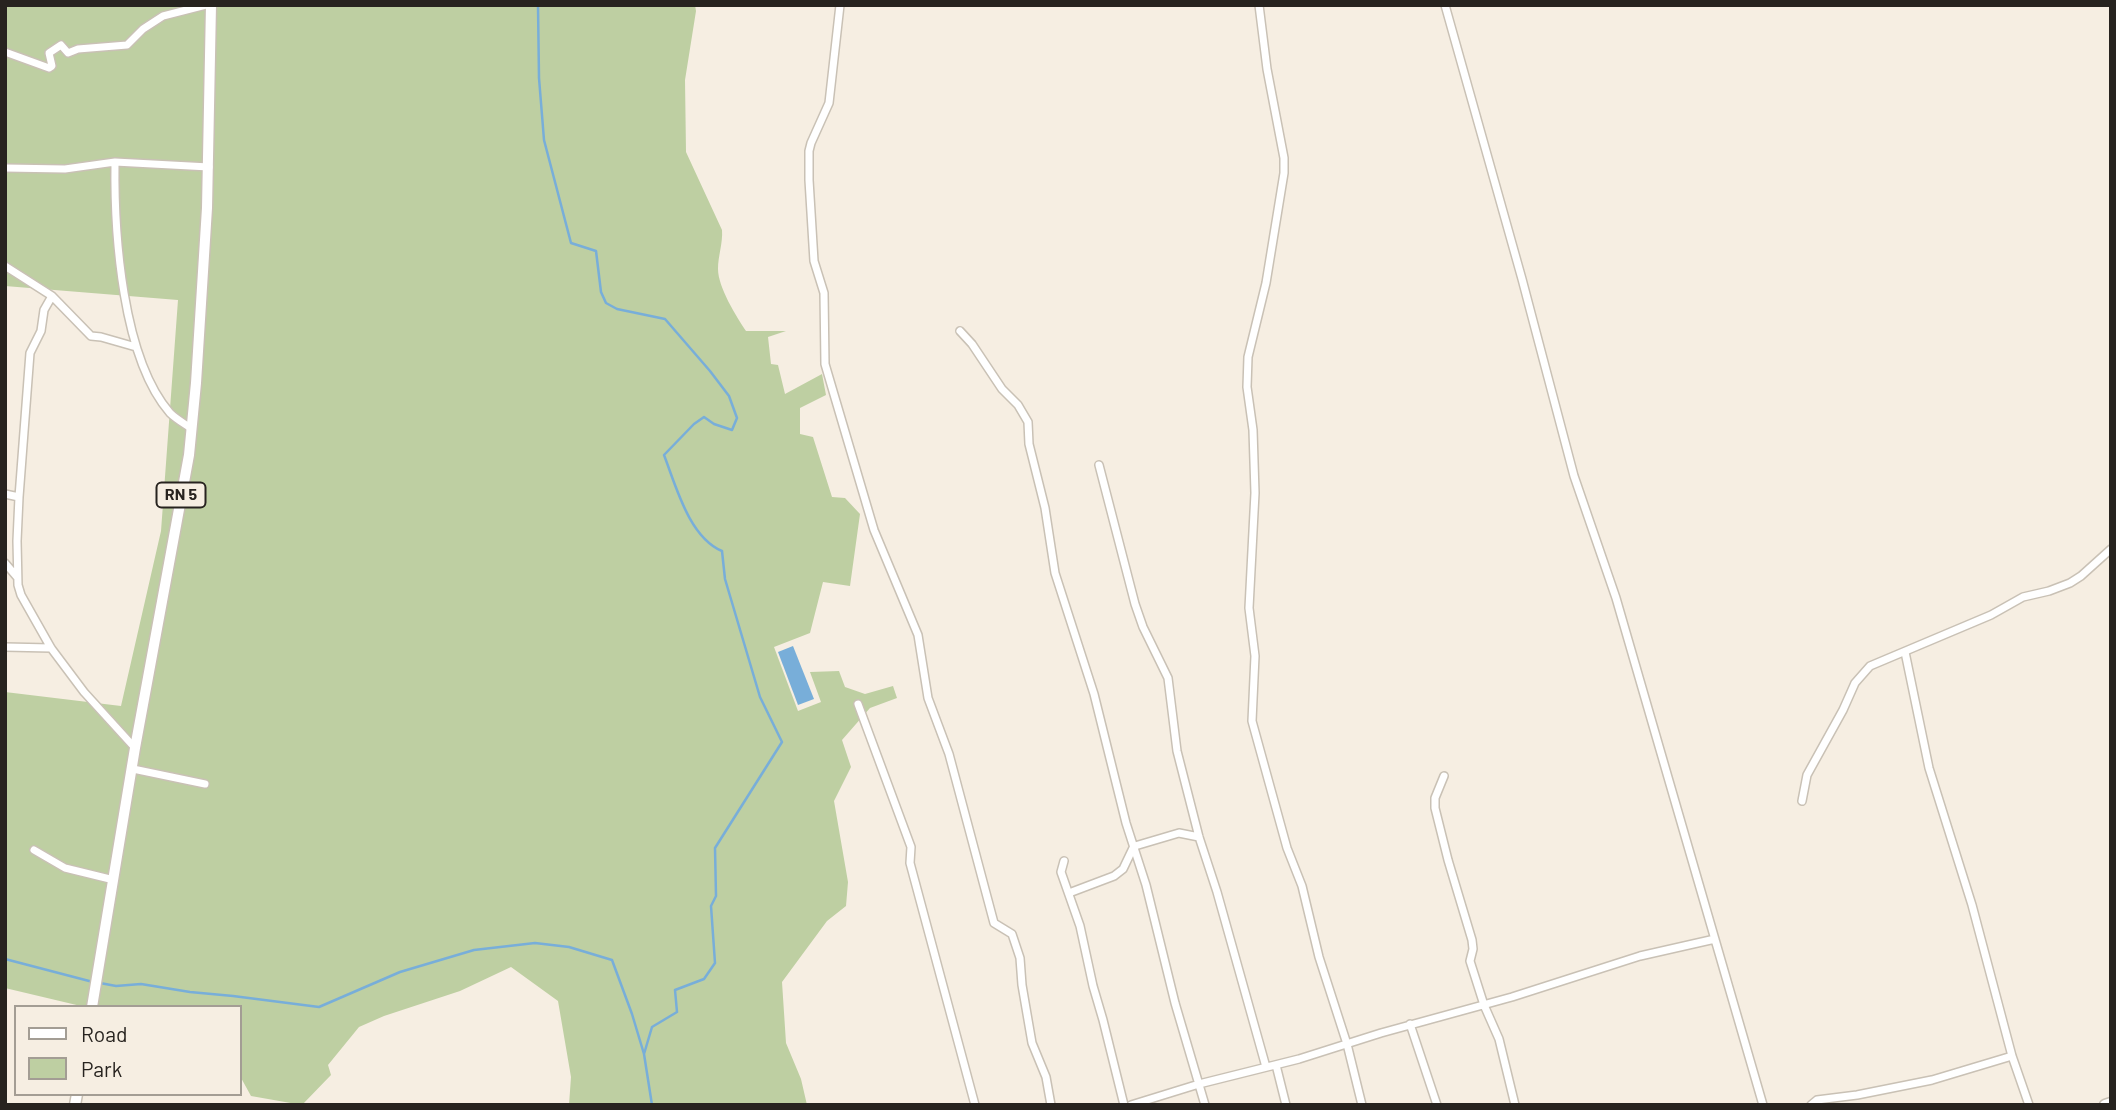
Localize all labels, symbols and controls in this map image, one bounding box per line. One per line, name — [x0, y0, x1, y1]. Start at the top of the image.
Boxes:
road number: RN 5 — [156, 482, 206, 508]
legend — [14, 1005, 242, 1096]
text: Road — [81, 1021, 127, 1046]
text: Park — [81, 1056, 122, 1081]

